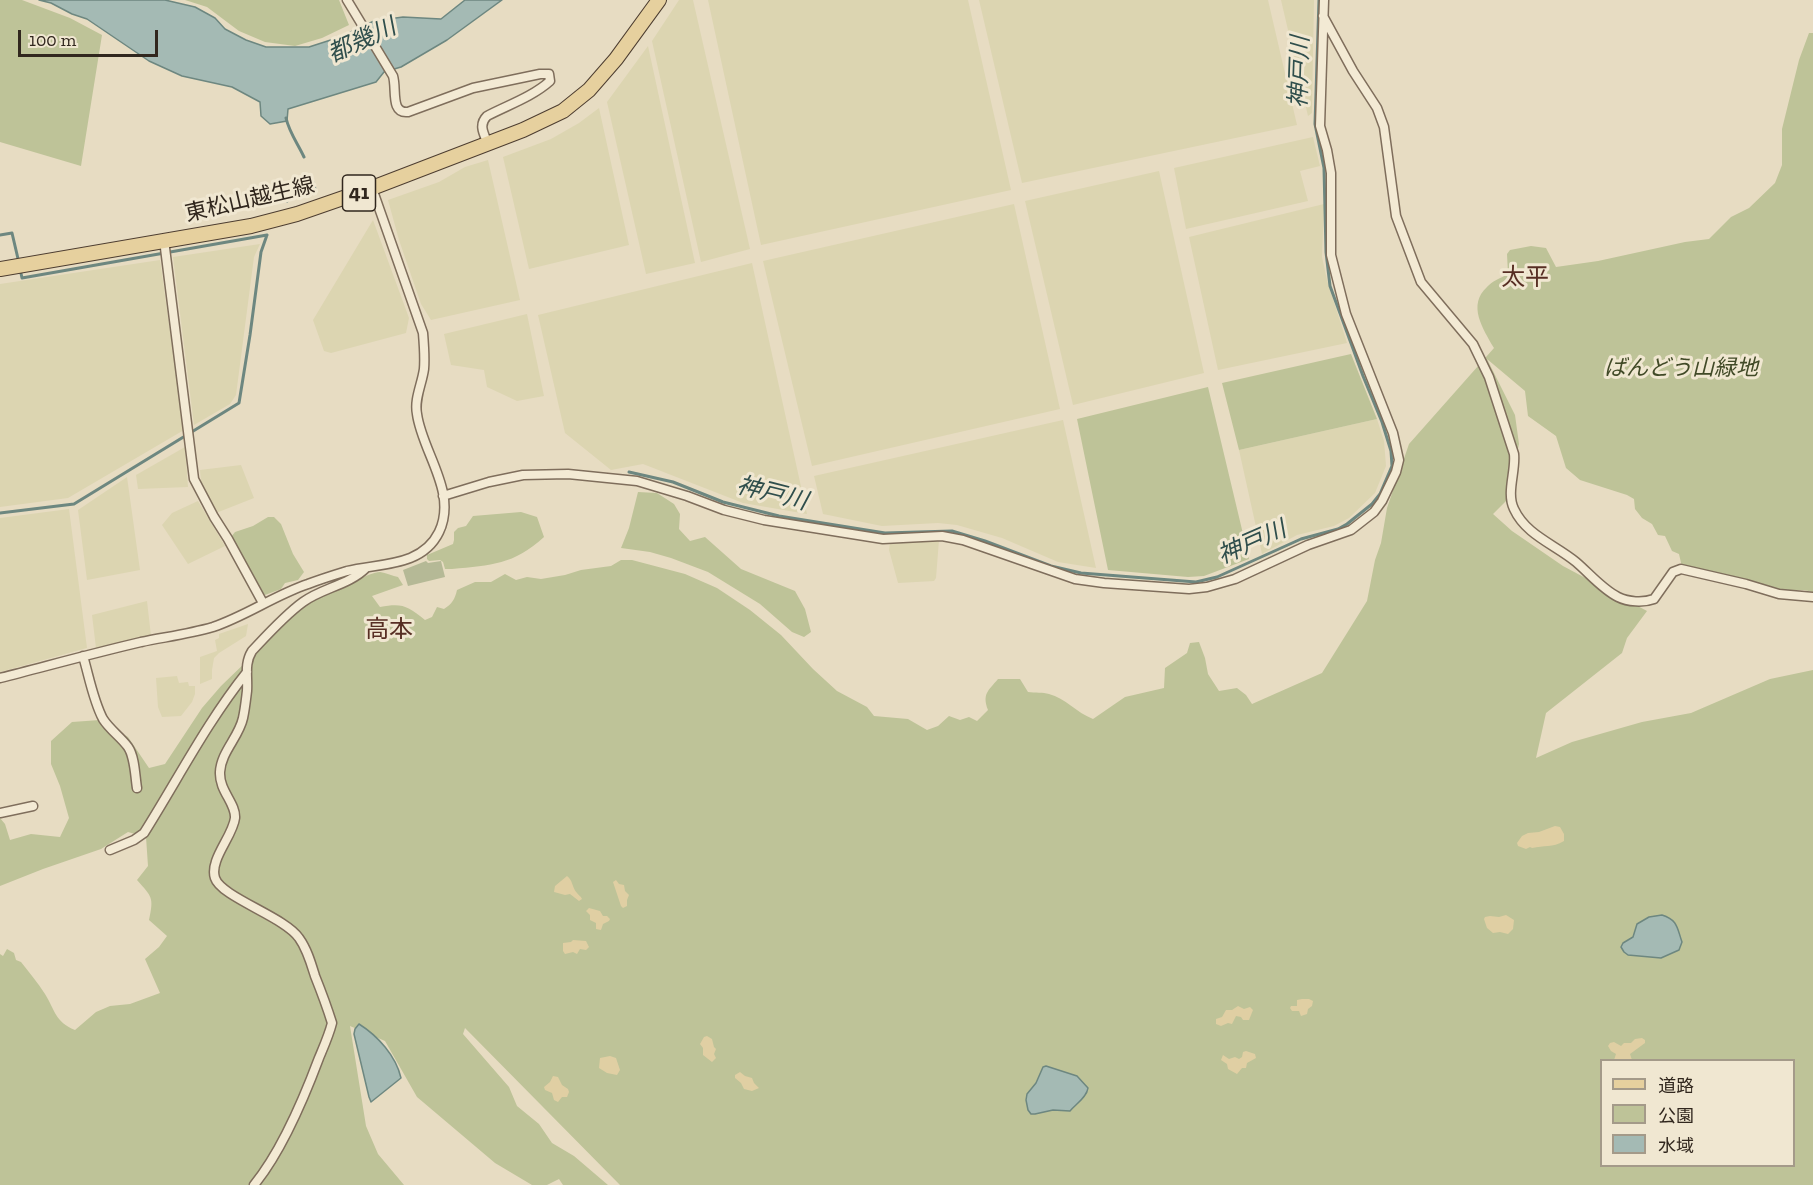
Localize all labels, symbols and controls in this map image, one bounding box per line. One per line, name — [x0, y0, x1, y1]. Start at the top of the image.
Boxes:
water label: 都幾川 — [323, 13, 401, 69]
scale bar — [21, 18, 160, 56]
text: 100 m — [29, 29, 76, 51]
water label: 神戸川 — [1284, 36, 1316, 108]
street label: 東松山越生線 — [183, 172, 317, 228]
road number: 41 — [342, 175, 376, 211]
district label: 太平 — [1501, 264, 1549, 292]
park label: ばんどう山緑地 — [1604, 356, 1758, 382]
water label: 神戸川 — [734, 471, 810, 517]
water label: 神戸川 — [1213, 515, 1291, 571]
district label: 高本 — [365, 616, 413, 644]
legend — [1600, 1059, 1795, 1167]
text: 道路 — [1658, 1075, 1694, 1097]
text: 公園 — [1658, 1105, 1694, 1127]
text: 水域 — [1658, 1135, 1694, 1157]

